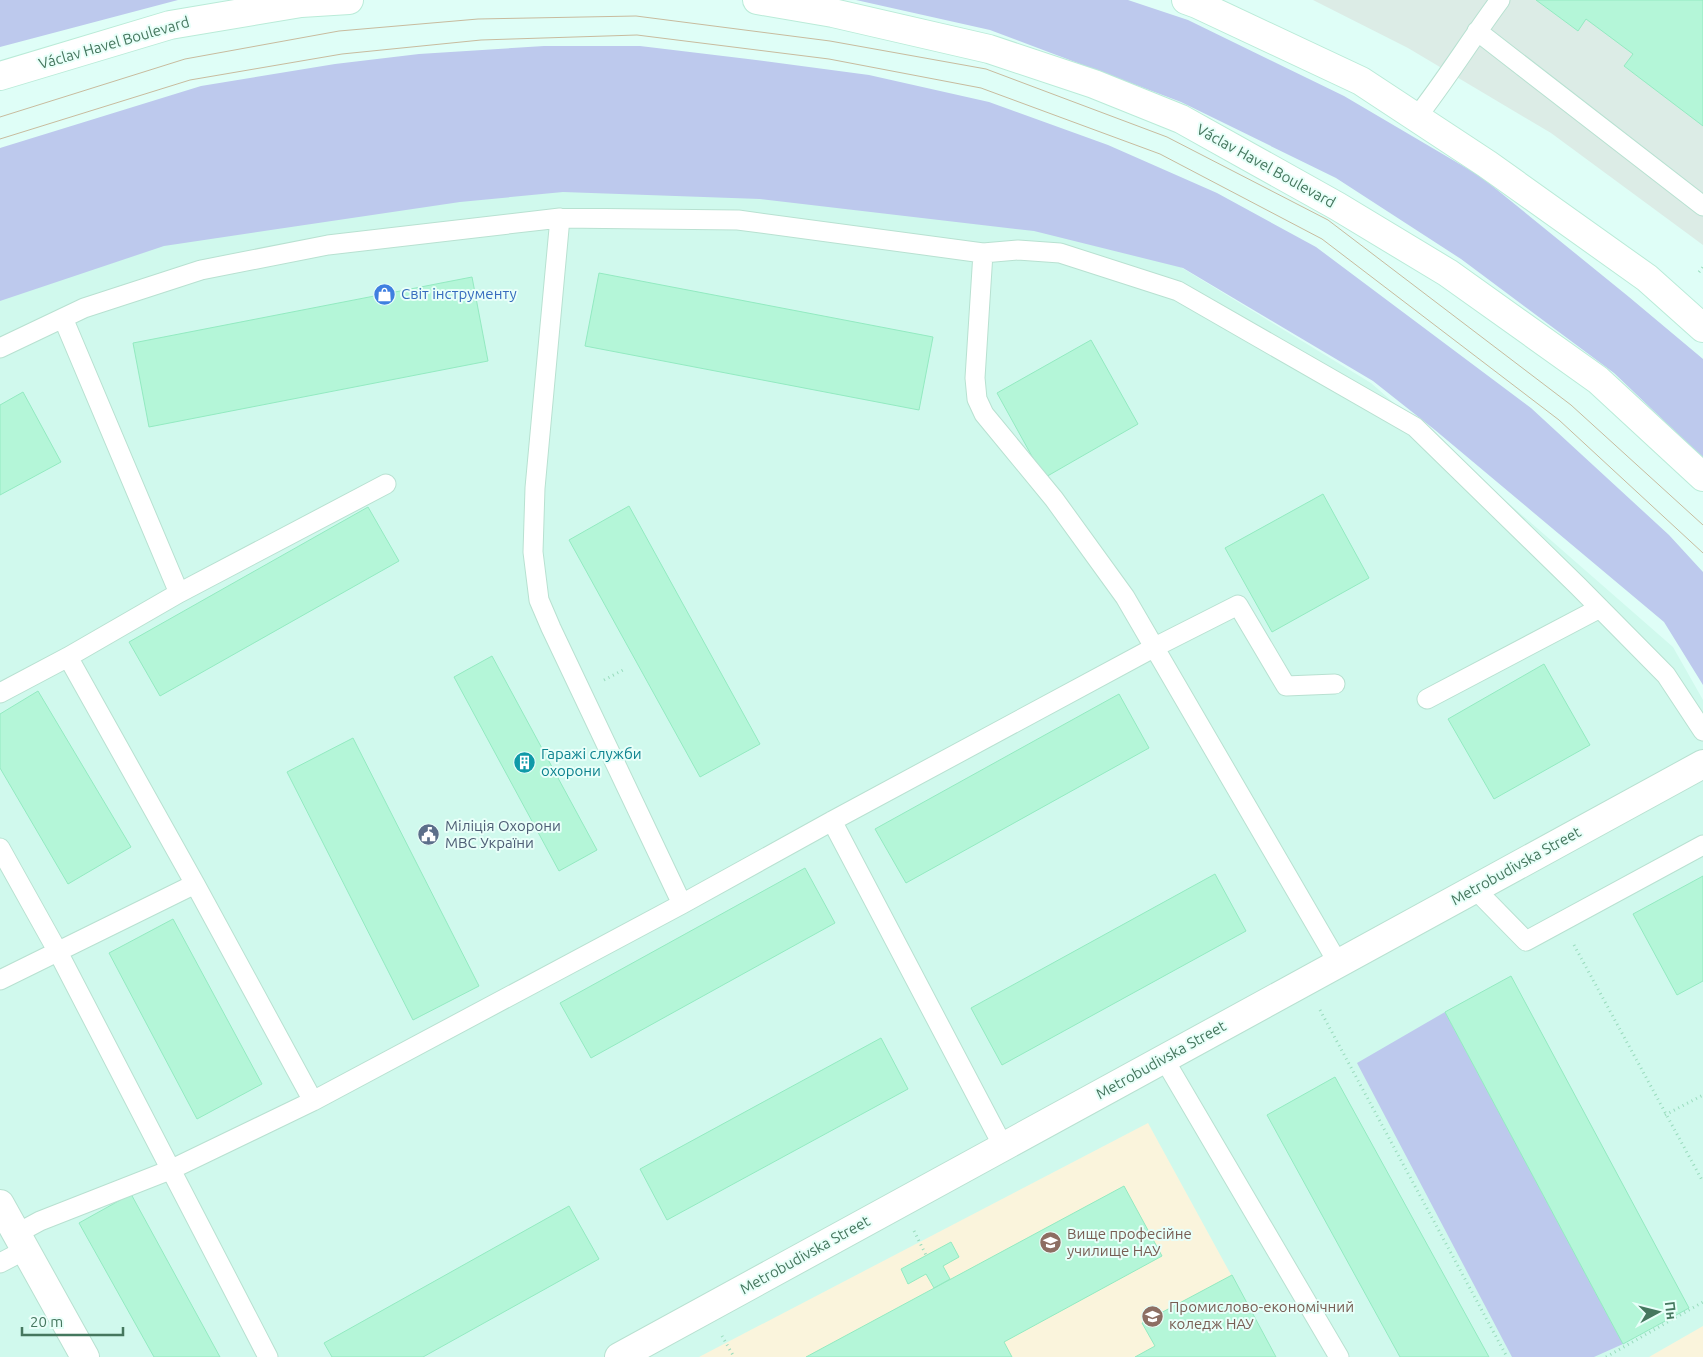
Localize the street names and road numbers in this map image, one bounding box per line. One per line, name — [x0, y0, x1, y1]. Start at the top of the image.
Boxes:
street label: Václav Havel Boulevard — [37, 13, 191, 72]
street label: Václav Havel Boulevard — [1194, 120, 1339, 211]
street label: Metrobudivska Street — [1448, 823, 1584, 908]
street label: Metrobudivska Street — [1093, 1017, 1229, 1102]
street label: Metrobudivska Street — [737, 1212, 873, 1297]

